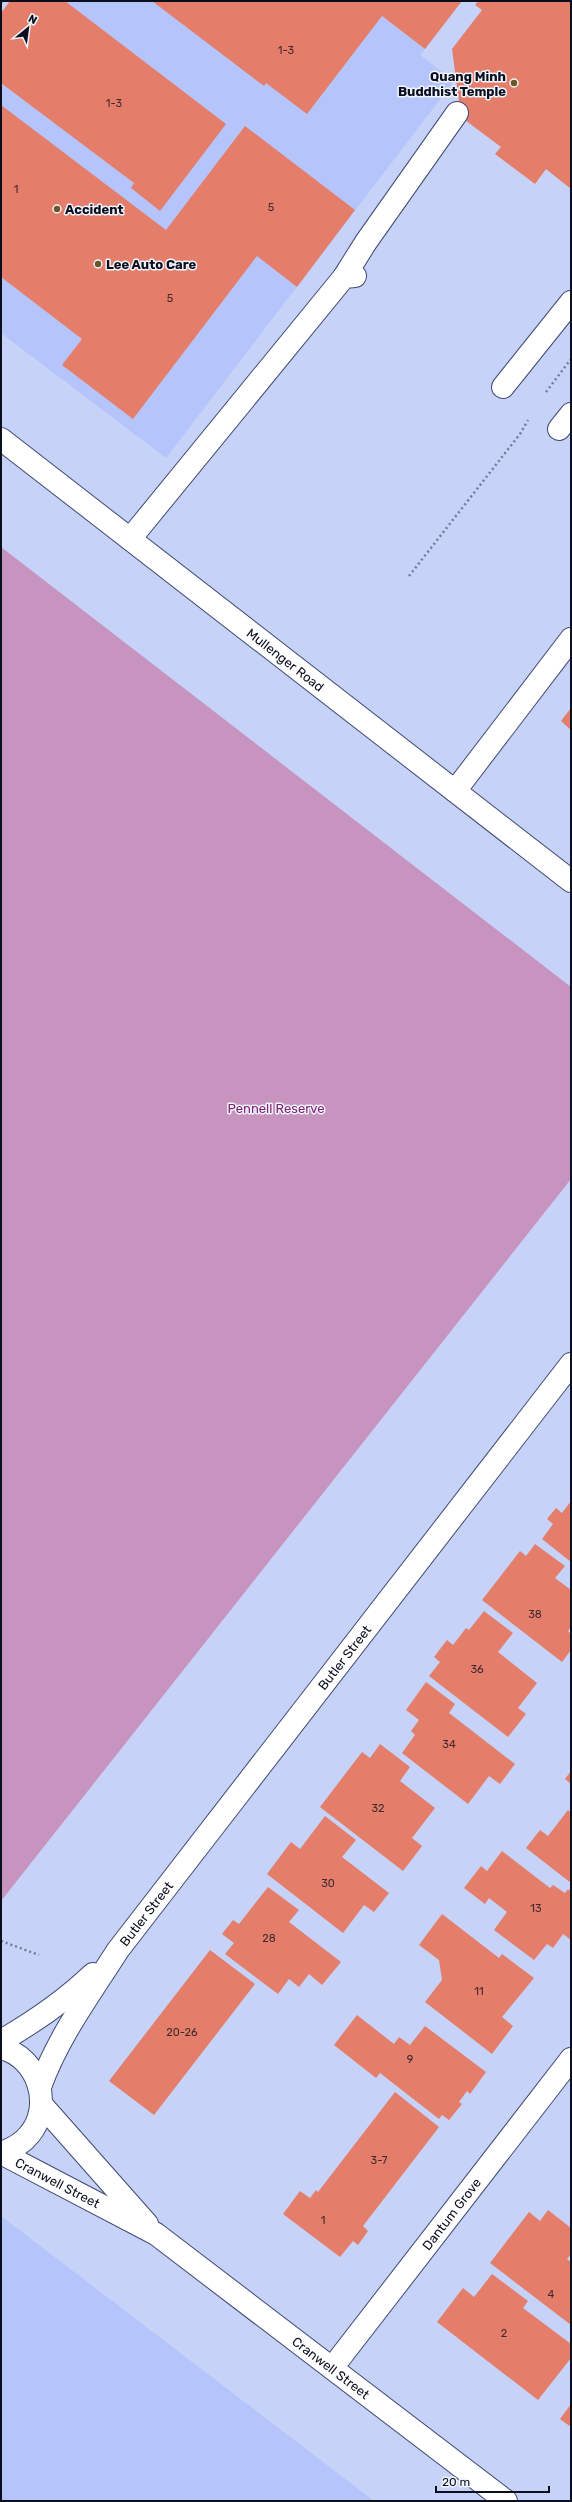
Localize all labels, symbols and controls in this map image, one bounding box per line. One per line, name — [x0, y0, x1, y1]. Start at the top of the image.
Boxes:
north arrow — [8, 8, 48, 48]
text: N — [26, 12, 39, 27]
house number: 1-3 — [278, 44, 295, 57]
place label: Quang Minh Buddhist Temple — [398, 69, 506, 99]
marker: Quang Minh Buddhist Temple — [509, 78, 519, 88]
house number: 1-3 — [106, 97, 123, 110]
house number: 1 — [14, 183, 18, 196]
house number: 5 — [268, 201, 275, 214]
place label: Accident — [65, 202, 124, 217]
marker: Accident — [52, 204, 62, 214]
place label: Lee Auto Care — [106, 257, 197, 272]
marker: Lee Auto Care — [93, 259, 103, 269]
house number: 5 — [167, 292, 174, 305]
street label: Mullenger Road — [244, 625, 327, 694]
park label: Pennell Reserve — [228, 1101, 324, 1116]
house number: 38 — [528, 1608, 542, 1621]
street label: Butler Street — [315, 1622, 374, 1693]
house number: 36 — [470, 1663, 484, 1676]
house number: 34 — [442, 1738, 456, 1751]
house number: 32 — [371, 1802, 385, 1815]
house number: 30 — [321, 1877, 335, 1890]
street label: Butler Street — [116, 1878, 176, 1949]
house number: 13 — [530, 1902, 542, 1915]
house number: 28 — [262, 1932, 276, 1945]
house number: 11 — [474, 1985, 484, 1998]
house number: 20-26 — [166, 2026, 198, 2039]
house number: 9 — [407, 2053, 413, 2066]
street label: Cranwell Street — [13, 2154, 102, 2211]
house number: 3-7 — [371, 2154, 388, 2167]
street label: Dantum Grove — [419, 2175, 484, 2253]
house number: 1 — [321, 2214, 325, 2227]
house number: 4 — [548, 2288, 555, 2301]
house number: 2 — [501, 2327, 507, 2340]
street label: Cranwell Street — [289, 2333, 373, 2402]
scale bar — [436, 2468, 549, 2494]
text: 20 m — [442, 2475, 470, 2489]

